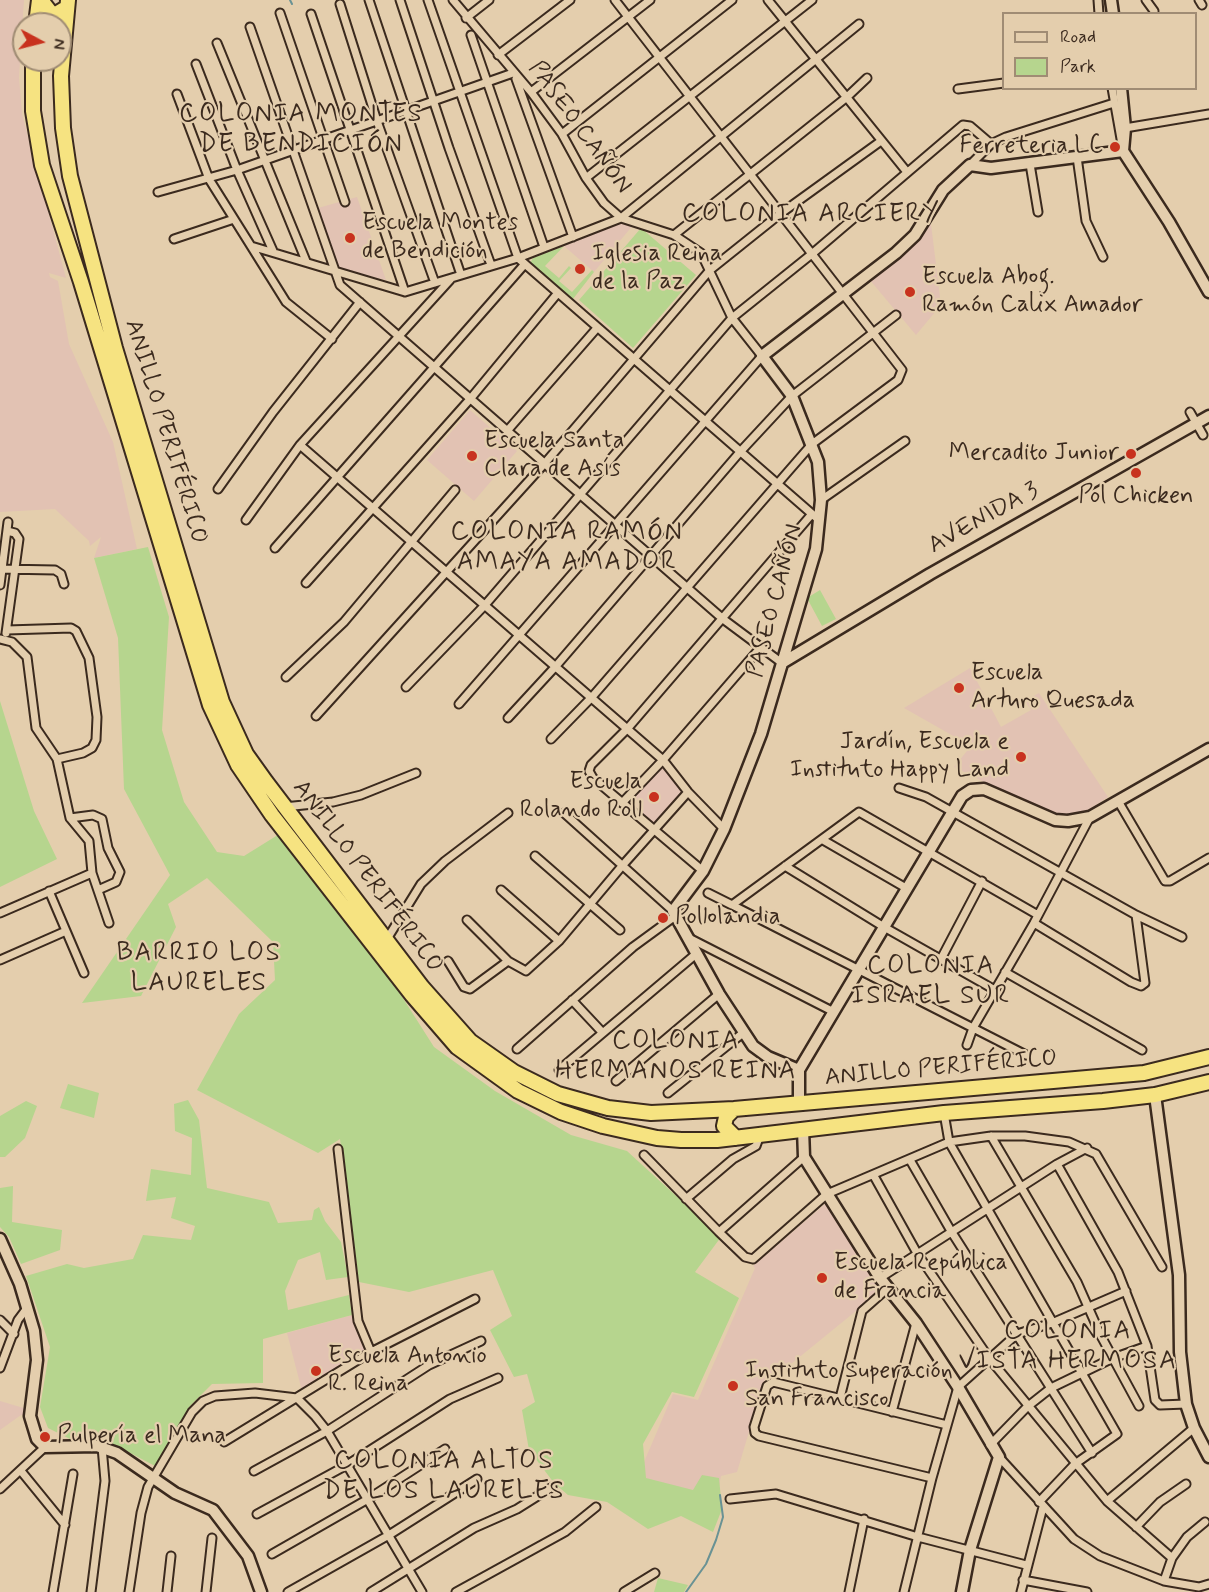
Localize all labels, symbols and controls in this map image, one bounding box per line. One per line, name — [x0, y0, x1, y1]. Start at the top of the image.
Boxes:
north arrow — [12, 12, 72, 72]
legend — [1002, 12, 1197, 90]
text: Road — [1060, 25, 1096, 49]
text: N — [47, 37, 69, 51]
text: Park — [1060, 55, 1096, 79]
street label: PASEO CAÑÓN — [521, 56, 637, 200]
district label: COLONIA MONTES DE BENDICIÓN — [179, 100, 423, 162]
place label: Ferreteria LC — [959, 133, 1103, 161]
marker: Ferreteria LC — [1108, 140, 1122, 154]
district label: COLONIA ARCIERY — [686, 200, 936, 232]
place label: Escuela Montes de Bendición — [362, 210, 518, 266]
marker: Escuela Montes de Bendición — [343, 231, 357, 245]
place label: Iglesia Reina de la Paz — [592, 241, 722, 297]
marker: Iglesia Reina de la Paz — [573, 262, 587, 276]
place label: Escuela Abog. Ramón Calix Amador — [922, 264, 1143, 320]
marker: Escuela Abog. Ramón Calix Amador — [903, 285, 917, 299]
street label: ANILLO PERIFÉRICO — [117, 316, 213, 548]
place label: Escuela Santa Clara de Asís — [484, 428, 624, 484]
place label: Mercadito Junior — [949, 440, 1119, 468]
marker: Mercadito Junior — [1124, 447, 1138, 461]
marker: Escuela Santa Clara de Asís — [465, 449, 479, 463]
marker: Pol Chicken — [1129, 466, 1143, 480]
street label: AVENIDA 3 — [924, 477, 1044, 561]
place label: Pol Chicken — [1079, 483, 1193, 511]
district label: COLONIA RAMÓN AMAYA AMADOR — [455, 518, 679, 580]
street label: PASEO CAÑÓN — [742, 521, 810, 681]
place label: Escuela Arturo Quesada — [971, 660, 1135, 716]
marker: Escuela Arturo Quesada — [952, 681, 966, 695]
place label: Jardín, Escuela e Instituto Happy Land — [790, 729, 1009, 785]
marker: Jardín, Escuela e Instituto Happy Land — [1014, 750, 1028, 764]
place label: Escuela Rolando Roll — [520, 769, 642, 825]
street label: ANILLO PERIFÉRICO — [285, 775, 449, 979]
marker: Escuela Rolando Roll — [647, 790, 661, 804]
place label: Pollolandia — [675, 904, 781, 932]
marker: Pollolandia — [656, 911, 670, 925]
district label: BARRIO LOS LAURELES — [116, 939, 282, 1000]
district label: COLONIA ISRAEL SUR — [852, 952, 1010, 1014]
district label: COLONIA HERMANOS REINA — [557, 1027, 795, 1088]
street label: ANILLO PERIFÉRICO — [824, 1044, 1058, 1094]
place label: Escuela República de Francia — [834, 1250, 1008, 1306]
marker: Escuela República de Francia — [815, 1271, 829, 1285]
district label: COLONIA VISTA HERMOSA — [959, 1317, 1177, 1378]
place label: Escuela Antonio R. Reina — [328, 1343, 487, 1399]
place label: Instituto Superación San Francisco — [745, 1358, 953, 1414]
marker: Escuela Antonio R. Reina — [309, 1364, 323, 1378]
marker: Instituto Superación San Francisco — [726, 1379, 740, 1393]
place label: Pulpería el Mana — [57, 1423, 226, 1451]
marker: Pulpería el Mana — [38, 1430, 52, 1444]
district label: COLONIA ALTOS DE LOS LAURELES — [324, 1447, 564, 1508]

